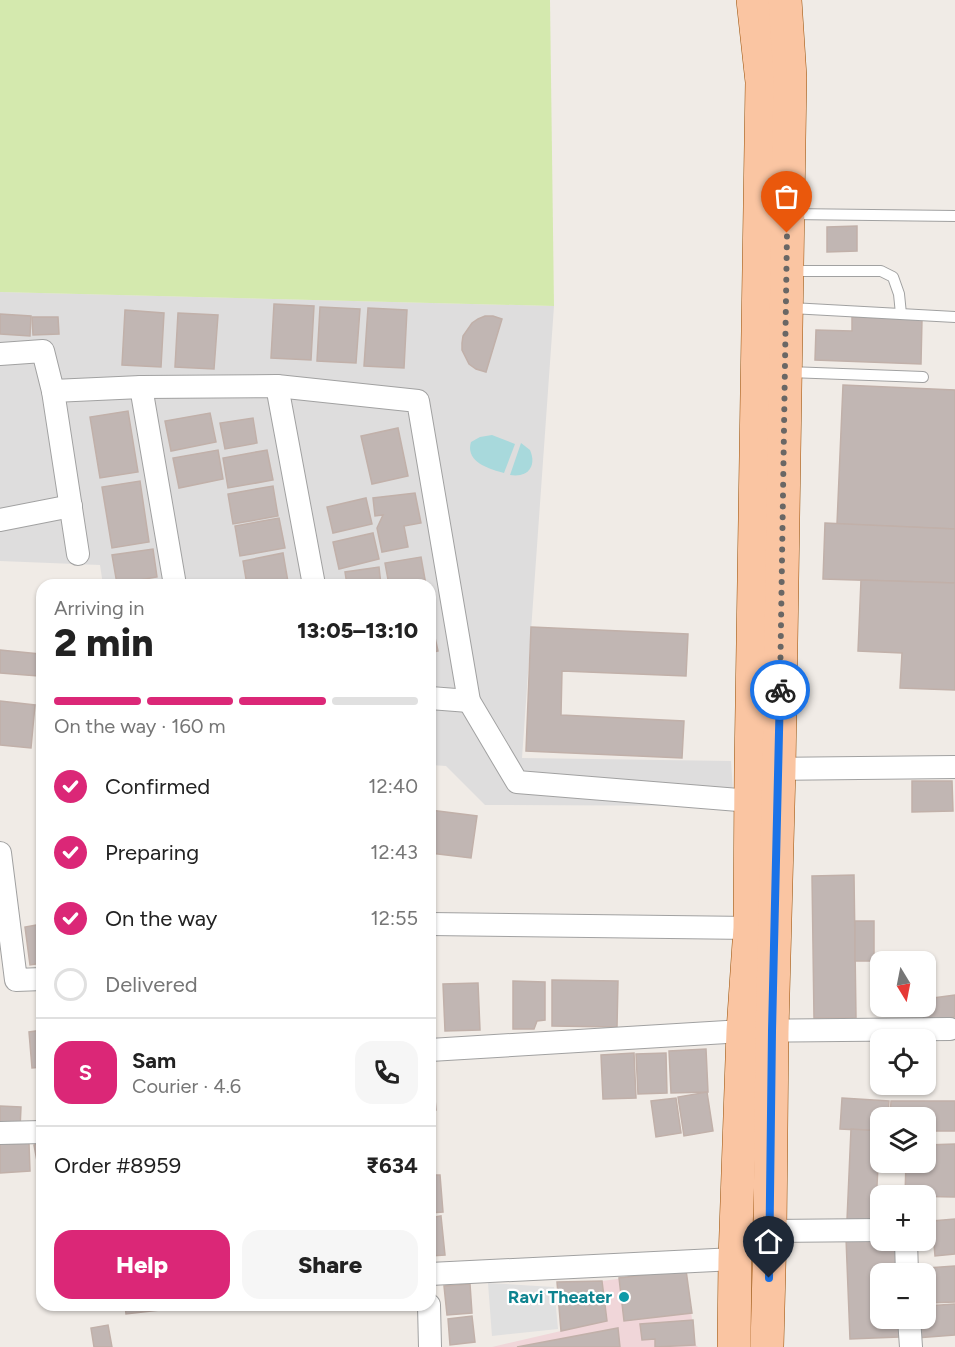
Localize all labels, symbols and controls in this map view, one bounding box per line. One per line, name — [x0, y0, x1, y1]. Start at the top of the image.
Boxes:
pin — [761, 171, 812, 233]
icon: bag — [770, 180, 803, 213]
text: Arriving in — [54, 596, 144, 620]
text: 13:05–13:10 — [297, 617, 418, 644]
text: 2 min — [54, 619, 154, 666]
courier — [750, 660, 810, 720]
icon: bike — [764, 674, 797, 707]
text: On the way · 160 m — [54, 714, 226, 738]
icon: check — [54, 770, 87, 803]
text: Confirmed — [105, 773, 210, 800]
text: 12:40 — [368, 774, 418, 798]
icon: check — [54, 836, 87, 869]
text: Preparing — [105, 839, 199, 866]
text: 12:43 — [370, 840, 418, 864]
icon: check — [54, 902, 87, 935]
text: On the way — [105, 905, 217, 932]
text: 12:55 — [371, 906, 418, 930]
north arrow — [870, 951, 936, 1017]
map controls — [870, 951, 936, 1329]
text: Delivered — [105, 971, 198, 998]
button: locate — [870, 1029, 936, 1095]
button: phone — [355, 1041, 418, 1104]
text: Sam — [132, 1047, 176, 1074]
text: S — [79, 1059, 92, 1086]
text: Courier · 4.6 — [132, 1074, 241, 1098]
button: layers — [870, 1107, 936, 1173]
text: Order #8959 — [54, 1152, 181, 1179]
text: ₹634 — [366, 1152, 418, 1179]
button: + — [870, 1185, 936, 1251]
pin — [743, 1216, 794, 1278]
icon: home — [752, 1225, 785, 1258]
button: Help — [54, 1230, 230, 1299]
button: Share — [242, 1230, 418, 1299]
button: − — [870, 1263, 936, 1329]
place label: Ravi Theater — [508, 1286, 612, 1308]
marker: Ravi Theater — [617, 1290, 631, 1304]

